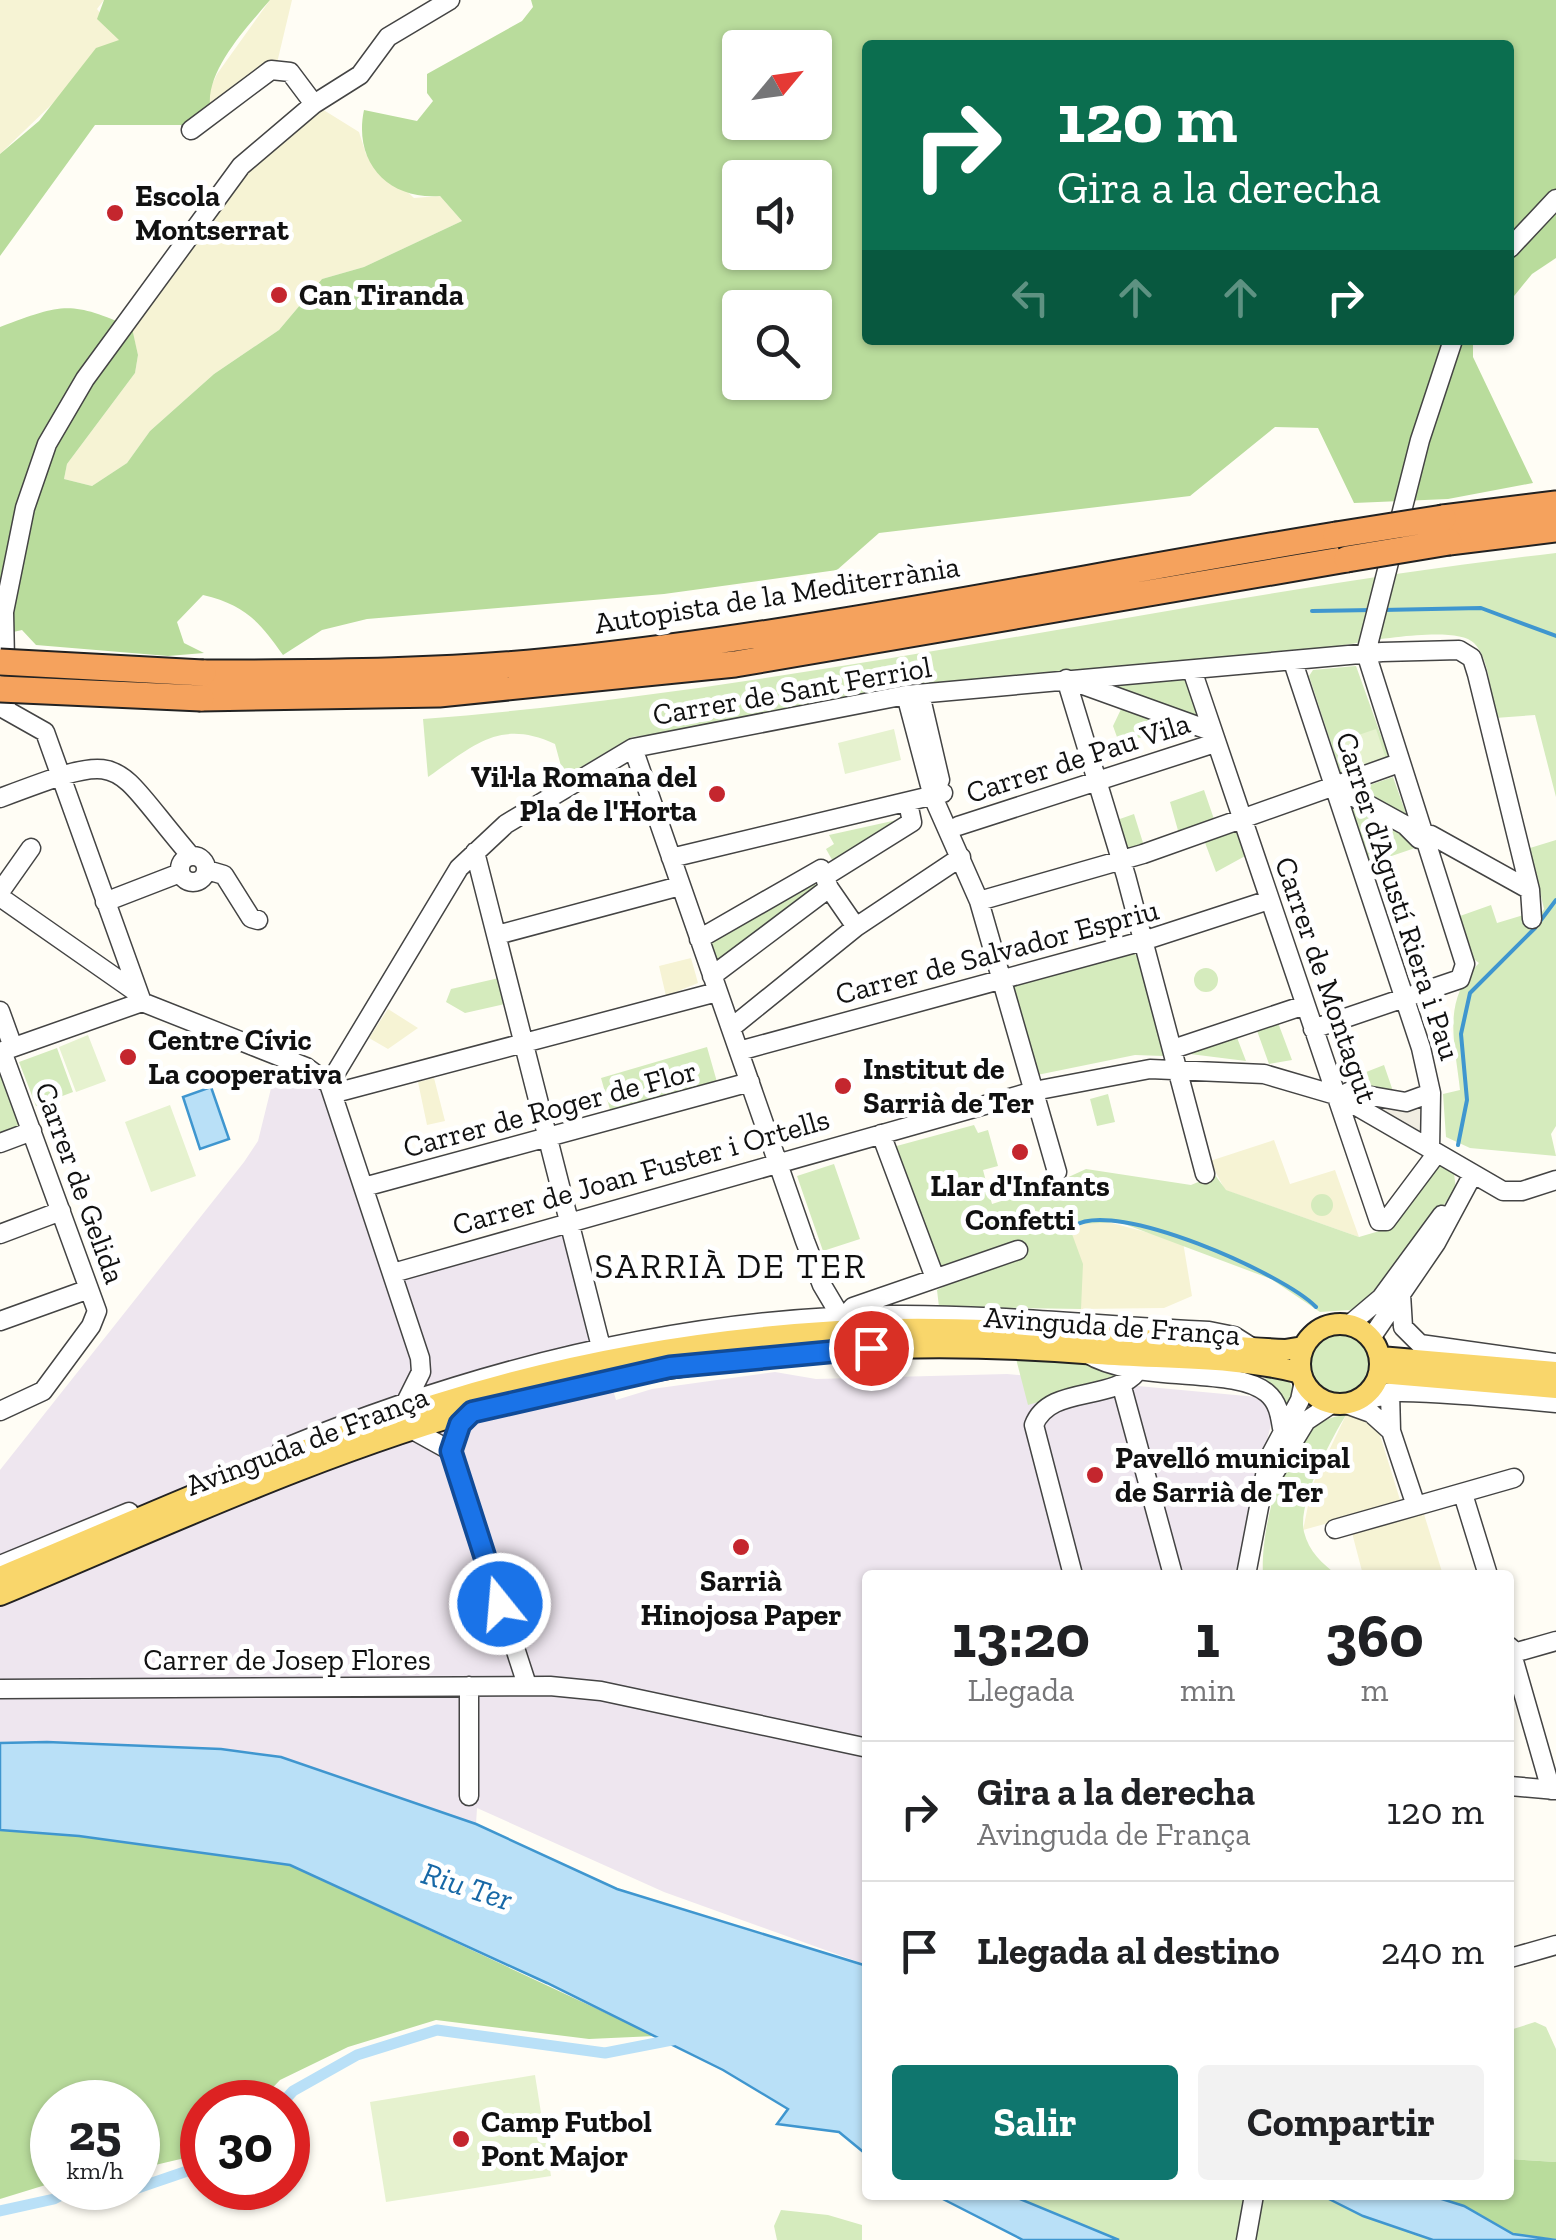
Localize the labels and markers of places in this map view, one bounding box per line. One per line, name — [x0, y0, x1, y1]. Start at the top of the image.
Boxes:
place label: Escola Montserrat — [135, 178, 290, 248]
marker: Escola Montserrat — [104, 202, 126, 224]
place label: Can Tiranda — [299, 277, 464, 313]
marker: Can Tiranda — [268, 284, 290, 306]
place label: Vil·la Romana del Pla de l'Horta — [471, 759, 697, 829]
marker: Vil·la Romana del Pla de l'Horta — [706, 783, 728, 805]
place label: Centre Cívic La cooperativa — [148, 1022, 342, 1092]
marker: Centre Cívic La cooperativa — [117, 1046, 139, 1068]
place label: Institut de Sarrià de Ter — [863, 1051, 1034, 1121]
marker: Institut de Sarrià de Ter — [832, 1075, 854, 1097]
marker: Llar d'Infants Confetti — [1009, 1141, 1031, 1163]
place label: Llar d'Infants Confetti — [930, 1168, 1110, 1238]
pin — [829, 1306, 914, 1391]
place label: Pavelló municipal de Sarrià de Ter — [1115, 1440, 1351, 1510]
marker: Pavelló municipal de Sarrià de Ter — [1084, 1464, 1106, 1486]
marker: Sarrià Hinojosa Paper — [730, 1536, 752, 1558]
place label: Sarrià Hinojosa Paper — [640, 1563, 842, 1633]
place label: Camp Futbol Pont Major — [481, 2104, 652, 2174]
marker: Camp Futbol Pont Major — [450, 2128, 472, 2150]

